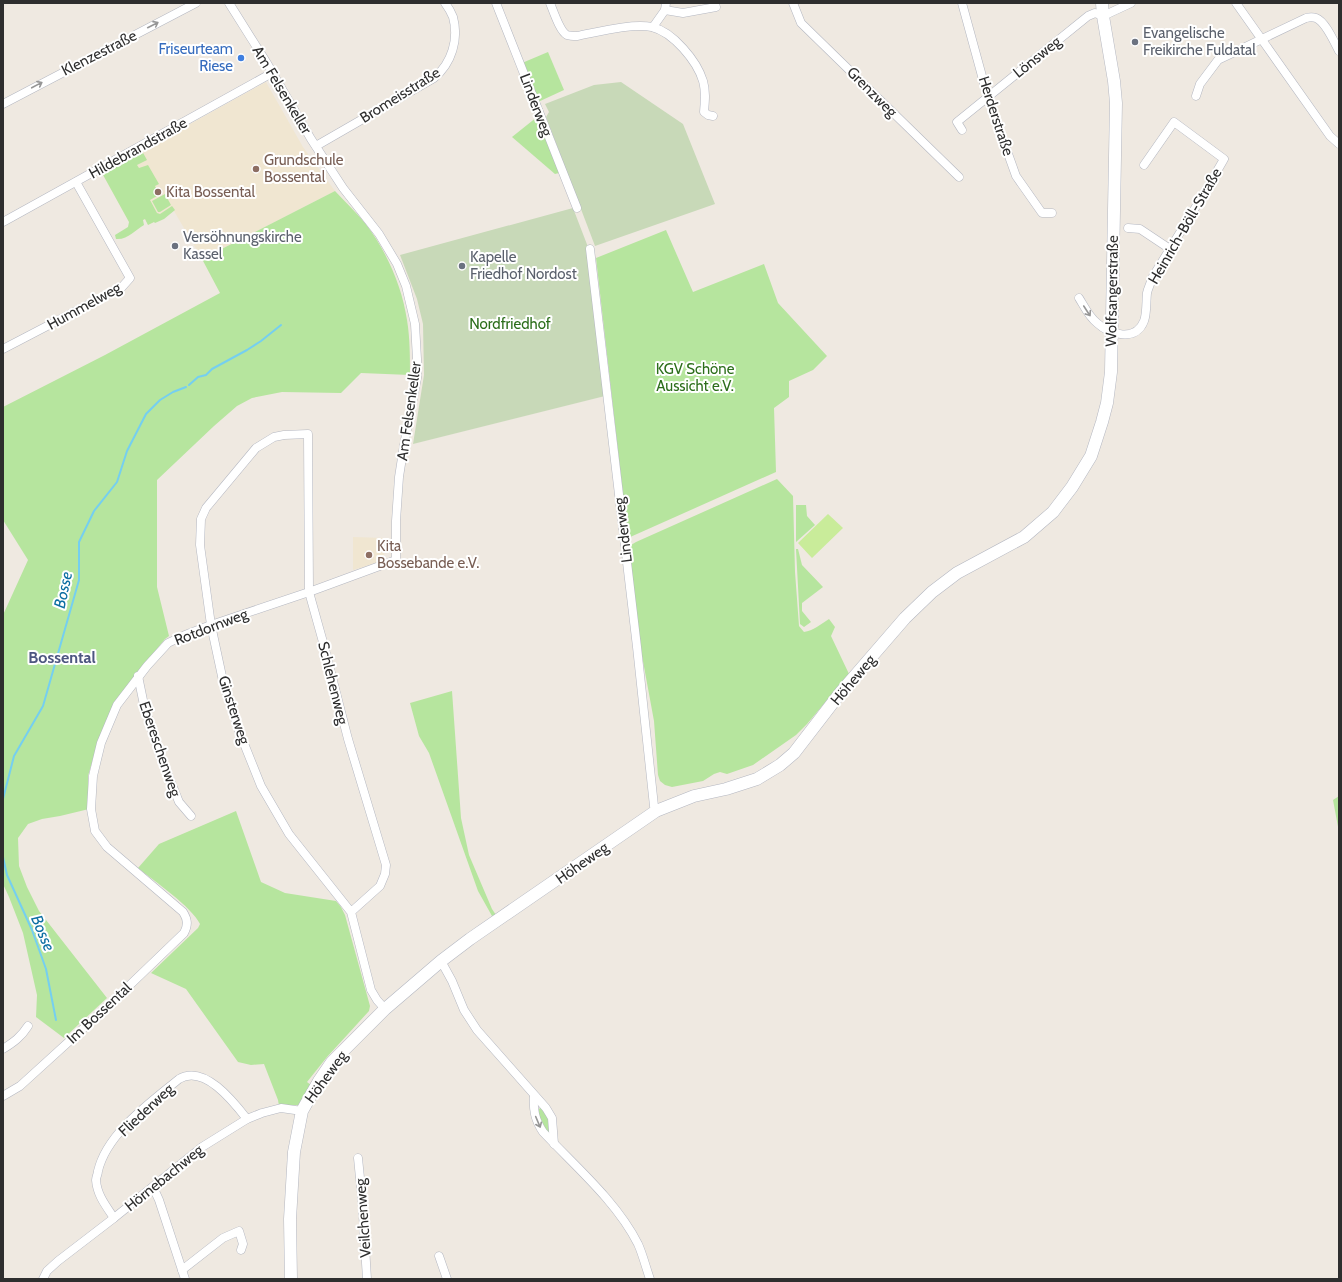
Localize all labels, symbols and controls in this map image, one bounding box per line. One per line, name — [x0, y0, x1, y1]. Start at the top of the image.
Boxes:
one-way arrow — [146, 21, 158, 28]
place label: Evangelische Freikirche Fuldatal — [1143, 24, 1256, 59]
street label: Klenzestraße — [58, 26, 140, 80]
street label: Lönsweg — [1010, 32, 1065, 82]
marker: Evangelische Freikirche Fuldatal — [1130, 37, 1140, 47]
place label: Friseurteam Riese — [158, 40, 233, 75]
street label: Am Felsenkeller — [249, 43, 316, 138]
marker: Friseurteam Riese — [236, 53, 246, 63]
street label: Bromeisstraße — [357, 63, 444, 127]
street label: Grenzweg — [843, 63, 901, 121]
street label: Linderweg — [516, 71, 556, 139]
street label: Herderstraße — [975, 74, 1017, 158]
one-way arrow — [31, 81, 43, 89]
street label: Hildebrandstraße — [86, 113, 190, 182]
place label: Grundschule Bossental — [264, 151, 344, 186]
marker: Grundschule Bossental — [251, 164, 261, 174]
street label: Heinrich-Böll-Straße — [1144, 165, 1226, 287]
place label: Kita Bossental — [166, 183, 255, 201]
marker: Kita Bossental — [153, 187, 163, 197]
place label: Versöhnungskirche Kassel — [183, 228, 302, 263]
street label: Wolfsangerstraße — [1102, 235, 1122, 347]
marker: Versöhnungskirche Kassel — [170, 241, 180, 251]
place label: Kapelle Friedhof Nordost — [470, 248, 577, 283]
marker: Kapelle Friedhof Nordost — [457, 261, 467, 271]
street label: Hummelweg — [44, 278, 125, 334]
one-way arrow — [1083, 306, 1092, 317]
park label: Nordfriedhof — [469, 315, 551, 333]
street label: Am Felsenkeller — [393, 360, 425, 462]
park label: KGV Schöne Aussicht e.V. — [656, 360, 735, 395]
street label: Linderweg — [610, 496, 636, 564]
place label: Kita Bossebande e.V. — [377, 537, 479, 572]
marker: Kita Bossebande e.V. — [364, 550, 374, 560]
water label: Bosse — [50, 570, 76, 610]
street label: Rotdornweg — [172, 605, 251, 649]
street label: Schlehenweg — [314, 640, 352, 727]
district label: Bossental — [28, 648, 96, 667]
street label: Höheweg — [827, 651, 880, 709]
street label: Ginsterweg — [214, 673, 254, 747]
street label: Ebereschenweg — [135, 699, 185, 800]
street label: Höheweg — [552, 838, 612, 888]
water label: Bosse — [27, 912, 59, 954]
street label: Im Bossental — [63, 978, 135, 1047]
street label: Höheweg — [301, 1047, 351, 1107]
street label: Fliederweg — [115, 1080, 178, 1140]
one-way arrow — [534, 1116, 542, 1128]
street label: Hörnebachweg — [121, 1141, 207, 1215]
street label: Veilchenweg — [351, 1177, 375, 1258]

